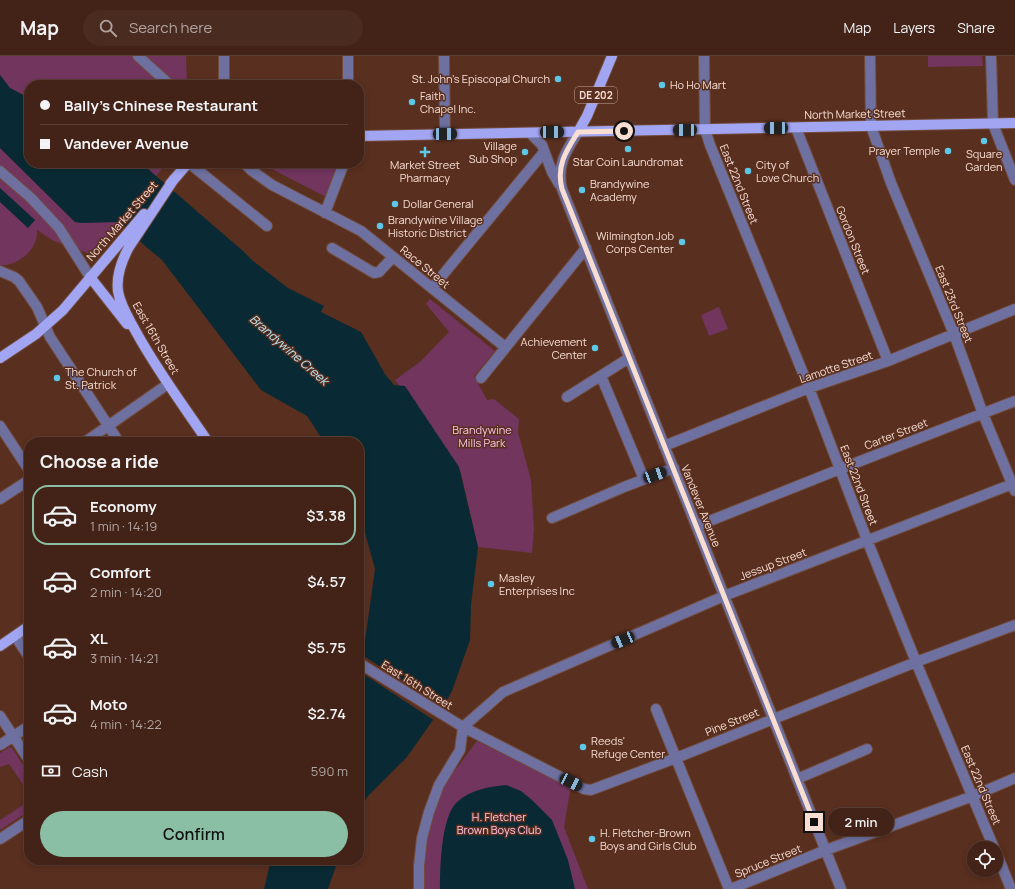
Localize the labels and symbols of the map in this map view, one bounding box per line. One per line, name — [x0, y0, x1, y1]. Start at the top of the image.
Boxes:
place label: St. John's Episcopal Church — [412, 71, 550, 86]
marker: St. John's Episcopal Church — [553, 74, 563, 84]
place label: Ho Ho Mart — [670, 77, 726, 92]
marker: Ho Ho Mart — [657, 80, 667, 90]
road number: DE 202 — [575, 87, 617, 103]
place label: Faith Chapel Inc. — [420, 88, 476, 116]
marker: Faith Chapel Inc. — [407, 97, 417, 107]
street label: North Market Street — [804, 105, 906, 122]
route start — [615, 122, 633, 140]
car — [764, 122, 788, 134]
car — [673, 124, 697, 136]
car — [540, 126, 564, 138]
car — [433, 128, 457, 140]
marker: Square Garden — [979, 136, 989, 146]
place label: Village Sub Shop — [469, 138, 518, 166]
street label: East 22nd Street — [717, 142, 762, 226]
place label: Prayer Temple — [869, 143, 941, 158]
marker: Star Coin Laundromat — [623, 144, 633, 154]
marker: Prayer Temple — [943, 146, 953, 156]
place label: Square Garden — [965, 146, 1003, 174]
marker: Market Street Pharmacy — [420, 147, 430, 157]
marker: Village Sub Shop — [520, 147, 530, 157]
place label: Star Coin Laundromat — [573, 154, 683, 169]
place label: Market Street Pharmacy — [390, 157, 460, 185]
place label: City of Love Church — [756, 157, 819, 185]
marker: City of Love Church — [743, 166, 753, 176]
place label: Brandywine Academy — [590, 176, 650, 204]
street label: North Market Street — [83, 178, 160, 264]
marker: Brandywine Academy — [577, 185, 587, 195]
place label: Dollar General — [403, 196, 474, 211]
marker: Dollar General — [390, 199, 400, 209]
street label: Gordon Street — [833, 204, 874, 276]
place label: Brandywine Village Historic District — [388, 212, 483, 240]
marker: Brandywine Village Historic District — [375, 221, 385, 231]
place label: Wilmington Job Corps Center — [596, 228, 674, 256]
marker: Wilmington Job Corps Center — [677, 237, 687, 247]
street label: Race Street — [397, 242, 453, 291]
street label: East 23rd Street — [932, 263, 977, 345]
street label: East 16th Street — [130, 299, 183, 377]
water label: Brandywine Creek — [246, 310, 334, 390]
place label: Achievement Center — [521, 334, 587, 362]
marker: Achievement Center — [590, 343, 600, 353]
street label: Lamotte Street — [797, 347, 875, 386]
place label: The Church of St. Patrick — [65, 364, 137, 392]
marker: The Church of St. Patrick — [52, 373, 62, 383]
street label: Carter Street — [862, 415, 930, 453]
park label: Brandywine Mills Park — [452, 422, 512, 450]
street label: East 22nd Street — [837, 443, 882, 527]
street label: Vandever Avenue — [678, 463, 725, 550]
car — [642, 465, 668, 485]
street label: Jessup Street — [737, 544, 808, 583]
place label: Masley Enterprises Inc — [499, 570, 575, 598]
marker: Masley Enterprises Inc — [486, 579, 496, 589]
car — [610, 630, 636, 650]
street label: East 16th Street — [379, 657, 456, 712]
street label: Pine Street — [703, 704, 761, 739]
place label: Reeds' Refuge Center — [591, 733, 665, 761]
marker: Reeds' Refuge Center — [578, 742, 588, 752]
street label: East 22nd Street — [958, 743, 1005, 827]
car — [558, 771, 584, 793]
callout: 2 min — [828, 808, 894, 836]
park label: H. Fletcher Brown Boys Club — [457, 809, 542, 837]
route end — [805, 813, 823, 831]
place label: H. Fletcher-Brown Boys and Girls Club — [600, 825, 697, 853]
marker: H. Fletcher-Brown Boys and Girls Club — [587, 834, 597, 844]
street label: Spruce Street — [732, 840, 803, 881]

